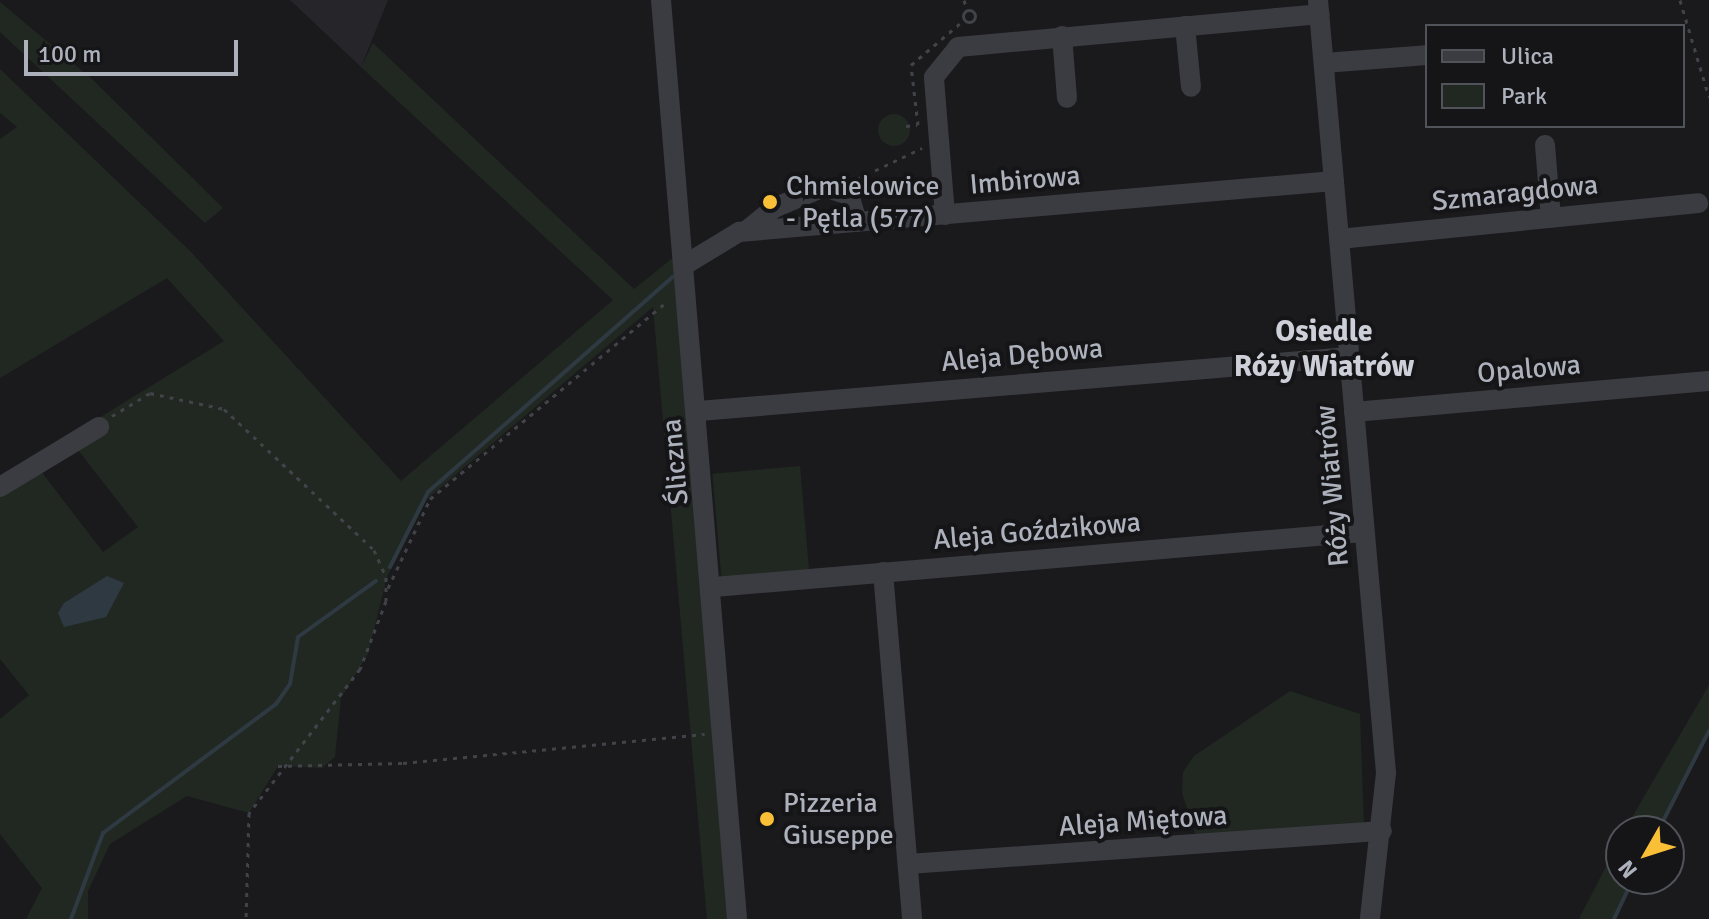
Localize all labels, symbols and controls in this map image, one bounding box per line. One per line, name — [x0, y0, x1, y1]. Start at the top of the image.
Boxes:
scale bar — [28, 24, 242, 74]
legend — [1425, 24, 1685, 128]
text: 100 m — [38, 39, 101, 69]
text: Ulica — [1501, 41, 1554, 71]
text: Park — [1501, 81, 1547, 111]
street label: Imbirowa — [968, 158, 1082, 202]
street label: Szmaragdowa — [1430, 168, 1600, 218]
place label: Chmielowice - Pętla (577) — [786, 169, 940, 235]
marker: Chmielowice - Pętla (577) — [761, 193, 779, 211]
district label: Osiedle Róży Wiatrów — [1234, 314, 1414, 384]
street label: Aleja Dębowa — [940, 331, 1104, 379]
street label: Opalowa — [1476, 348, 1582, 390]
street label: Róży Wiatrów — [1308, 404, 1356, 568]
street label: Śliczna — [654, 417, 696, 507]
street label: Aleja Goździkowa — [932, 505, 1142, 557]
place label: Pizzeria Giuseppe — [783, 786, 894, 852]
street label: Aleja Miętowa — [1057, 798, 1229, 844]
marker: Pizzeria Giuseppe — [758, 810, 776, 828]
north arrow — [1605, 815, 1685, 895]
text: N — [1612, 855, 1643, 884]

